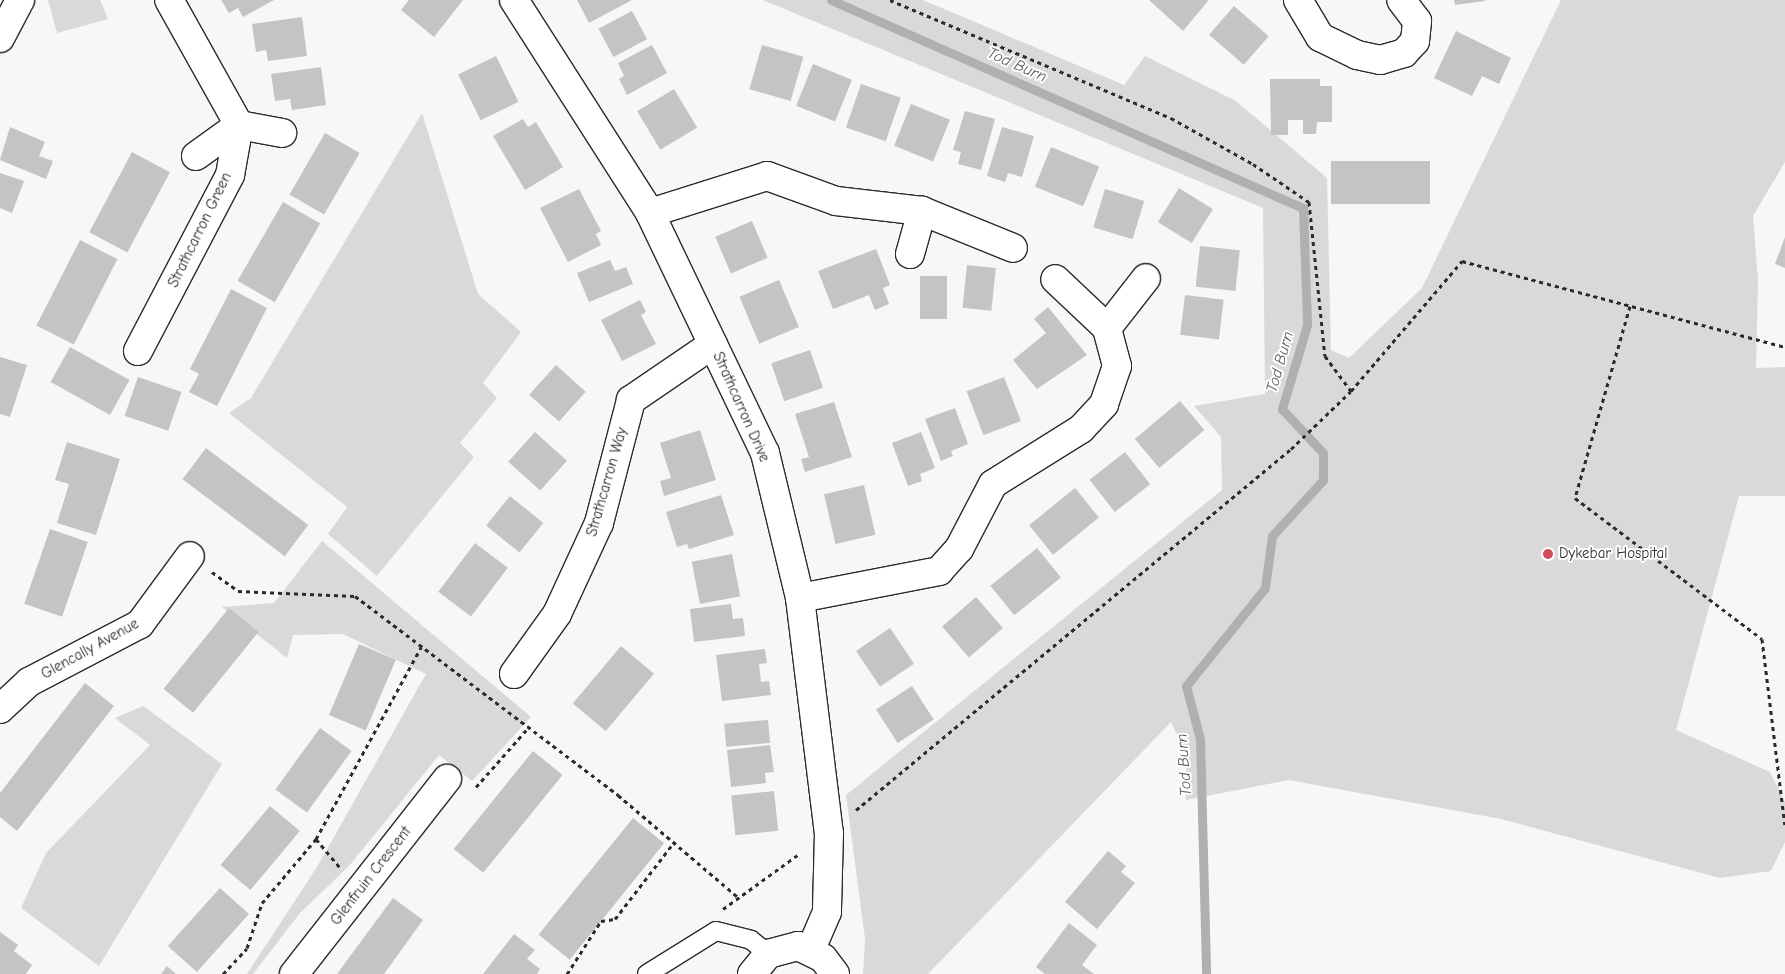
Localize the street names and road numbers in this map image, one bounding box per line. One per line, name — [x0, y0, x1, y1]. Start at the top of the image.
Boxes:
street label: Strathcarron Green — [164, 169, 236, 291]
street label: Strathcarron Drive — [709, 349, 773, 465]
street label: Strathcarron Way — [583, 425, 631, 539]
street label: Glencally Avenue — [38, 615, 142, 683]
street label: Glenfruin Crescent — [327, 823, 415, 929]

